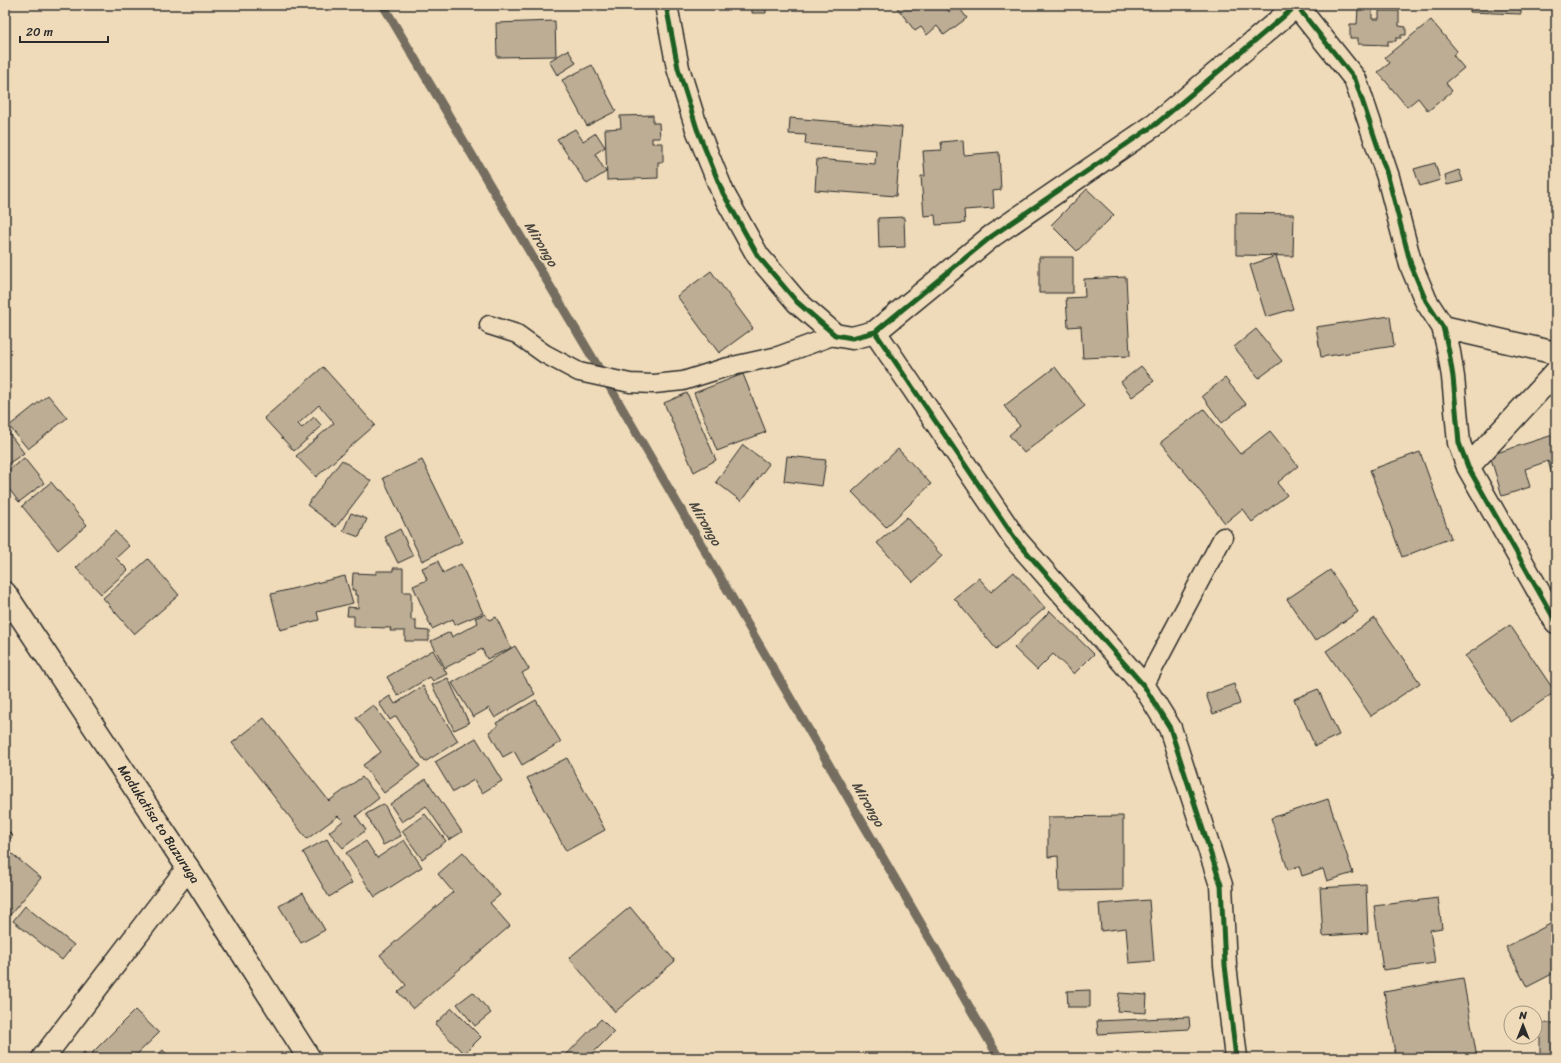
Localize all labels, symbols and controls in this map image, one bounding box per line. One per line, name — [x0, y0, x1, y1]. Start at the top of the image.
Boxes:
scale bar — [20, 18, 108, 44]
text: 20 m — [26, 21, 53, 43]
water label: Mirongo — [517, 216, 565, 273]
water label: Mirongo — [682, 495, 729, 552]
street label: Madukatisa to Buzuruga — [112, 760, 207, 889]
water label: Mirongo — [845, 776, 892, 833]
north arrow — [1503, 1005, 1543, 1045]
text: N — [1518, 1006, 1527, 1025]

